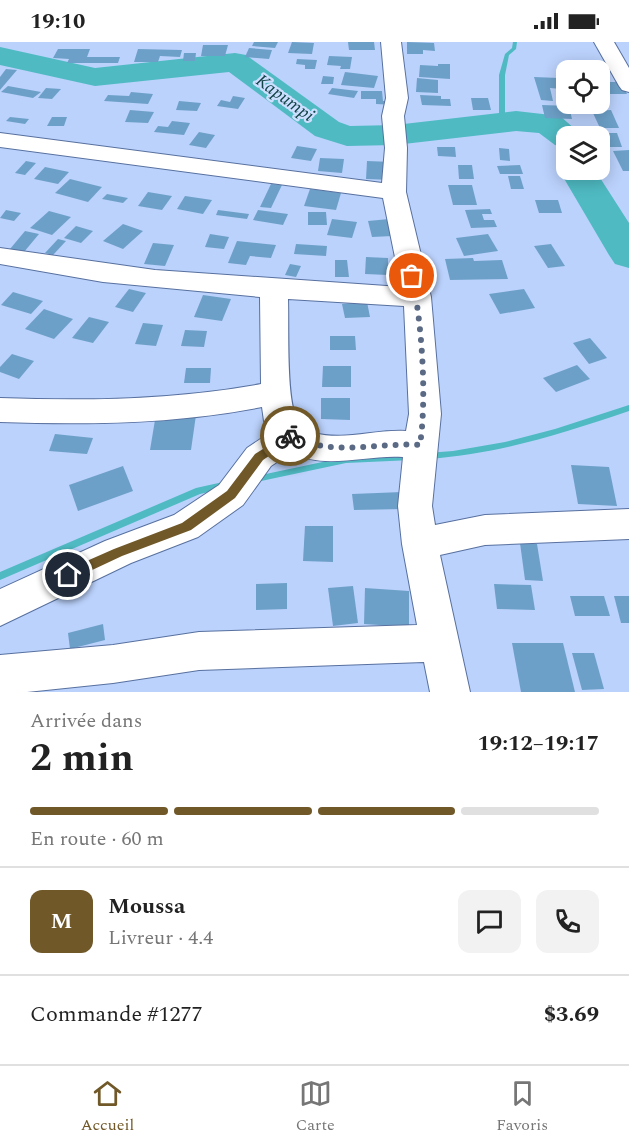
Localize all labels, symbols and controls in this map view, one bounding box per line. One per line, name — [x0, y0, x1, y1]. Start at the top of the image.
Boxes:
text: 19:10 — [30, 5, 85, 38]
map controls — [556, 60, 610, 180]
button: locate — [556, 60, 610, 114]
water label: Kapumpi — [250, 67, 320, 129]
button: layers — [556, 126, 610, 180]
pin — [386, 250, 437, 301]
icon: bag — [395, 259, 428, 292]
courier — [260, 406, 320, 466]
icon: bike — [274, 420, 307, 453]
pin — [42, 549, 93, 600]
icon: home — [51, 558, 84, 591]
text: Arrivée dans — [30, 706, 142, 736]
text: 19:12–19:17 — [477, 727, 599, 760]
text: 2 min — [30, 729, 134, 788]
text: En route · 60 m — [30, 824, 164, 854]
text: Moussa — [108, 890, 185, 923]
button: chat — [458, 890, 521, 953]
button: phone — [536, 890, 599, 953]
text: M — [51, 905, 72, 938]
text: Livreur · 4.4 — [108, 923, 213, 953]
text: Commande #1277 — [30, 998, 203, 1031]
text: $3.69 — [544, 998, 599, 1031]
tab: Accueil — [81, 1077, 134, 1137]
tab: Carte — [296, 1077, 335, 1137]
tab: Favoris — [496, 1077, 548, 1137]

